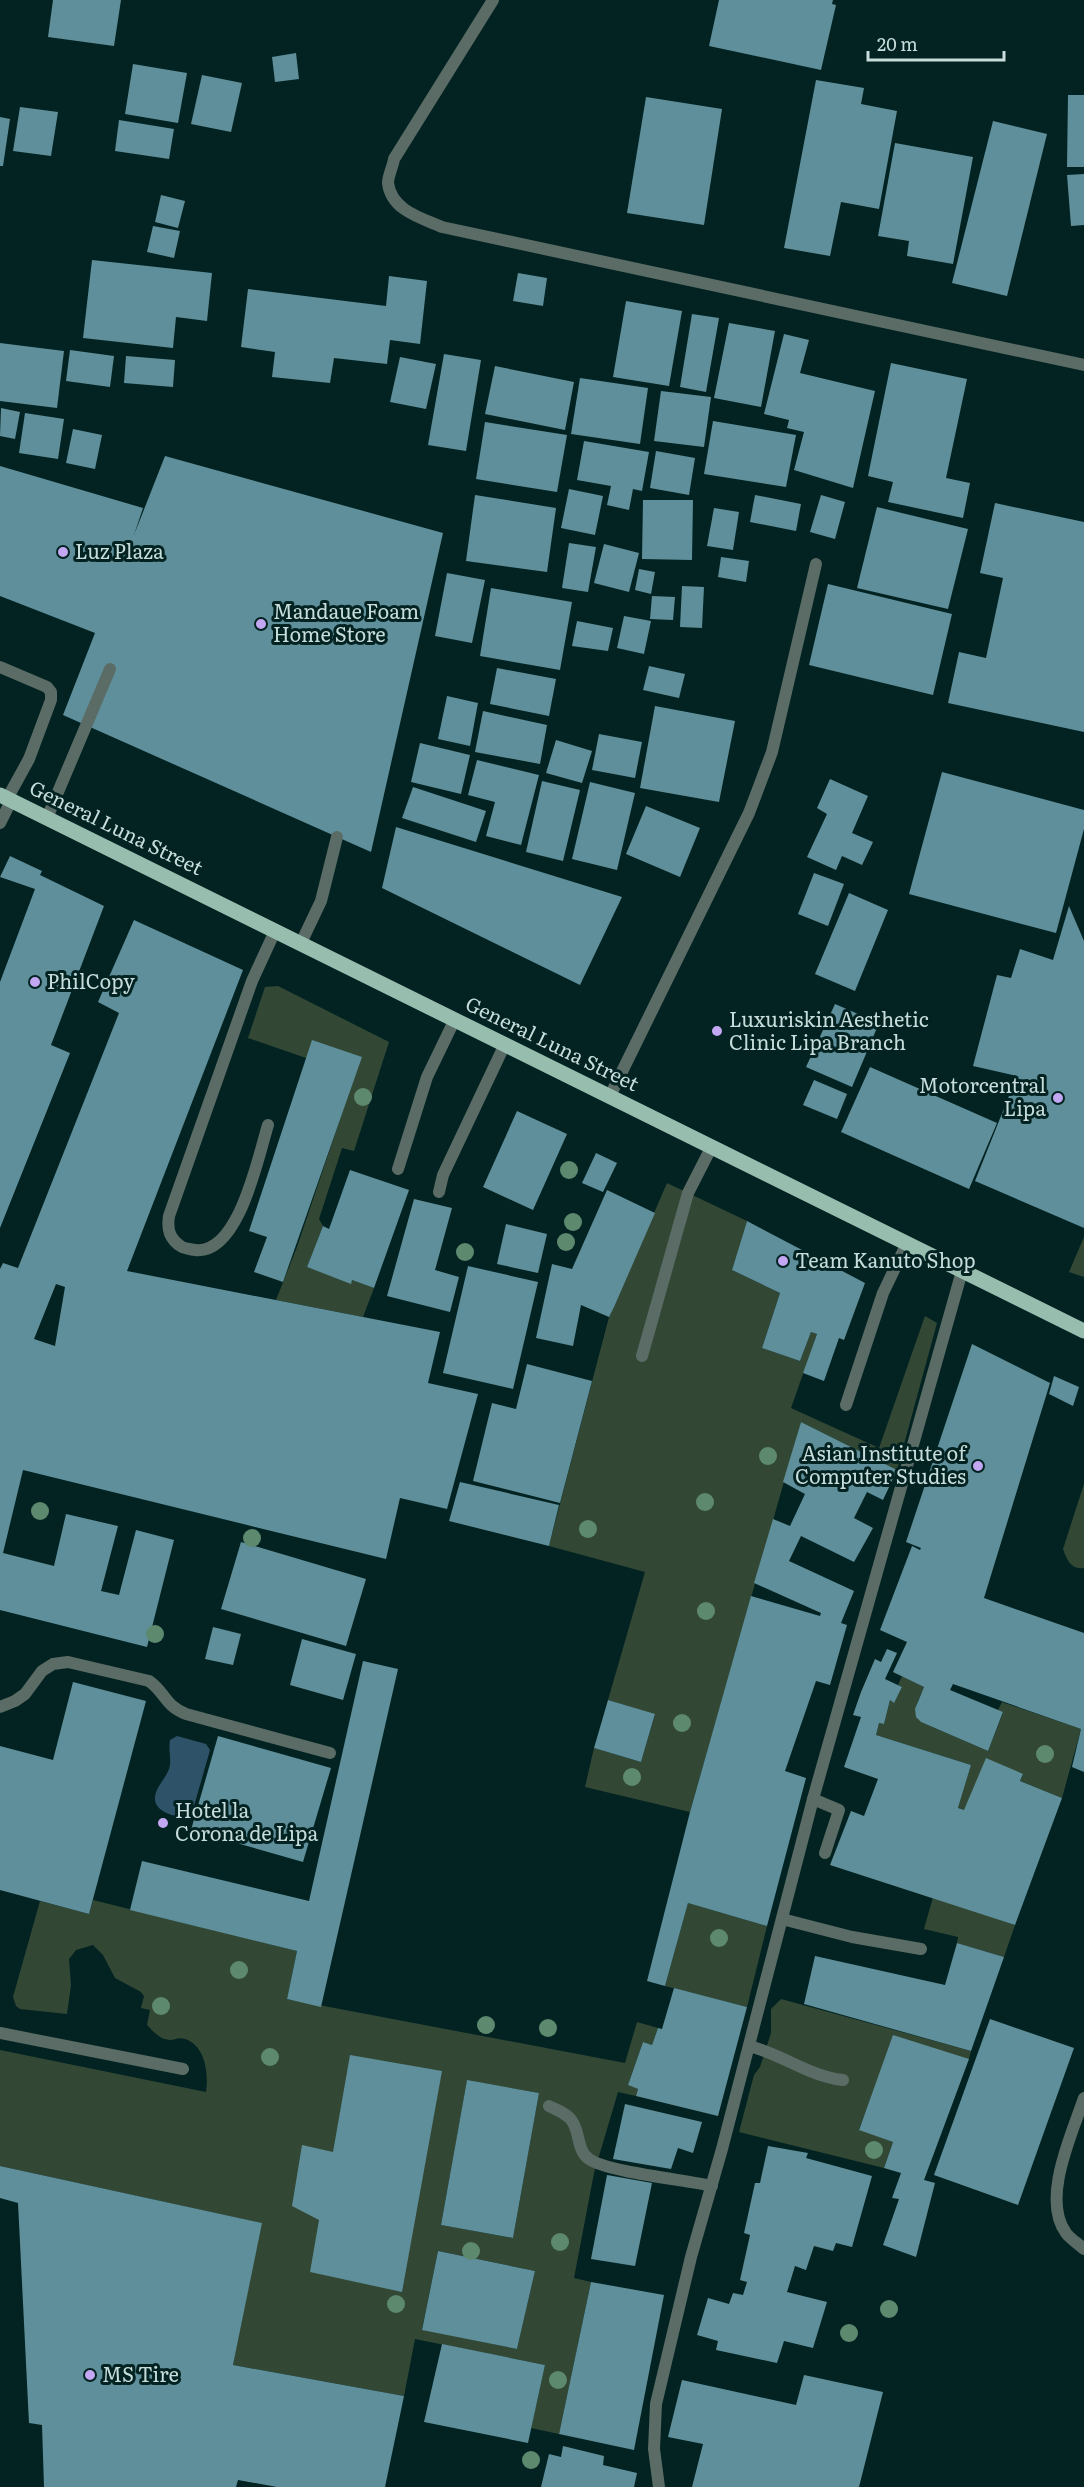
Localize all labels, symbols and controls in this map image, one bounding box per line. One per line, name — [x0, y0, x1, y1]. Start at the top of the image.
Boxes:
scale bar — [868, 24, 1004, 62]
text: 20 m — [877, 30, 918, 57]
place label: Luz Plaza — [75, 535, 164, 565]
marker: Luz Plaza — [56, 545, 70, 559]
place label: Mandaue Foam Home Store — [273, 595, 419, 648]
marker: Mandaue Foam Home Store — [254, 617, 268, 631]
street label: General Luna Street — [25, 771, 209, 881]
place label: PhilCopy — [47, 965, 135, 995]
marker: PhilCopy — [28, 975, 42, 989]
street label: General Luna Street — [461, 987, 645, 1097]
place label: Luxuriskin Aesthetic Clinic Lipa Branch — [729, 1003, 929, 1056]
marker: Luxuriskin Aesthetic Clinic Lipa Branch — [710, 1024, 724, 1038]
place label: Motorcentral Lipa — [919, 1069, 1046, 1122]
marker: Motorcentral Lipa — [1051, 1091, 1065, 1105]
place label: Team Kanuto Shop — [795, 1244, 976, 1274]
marker: Team Kanuto Shop — [776, 1254, 790, 1268]
place label: Asian Institute of Computer Studies — [795, 1437, 968, 1490]
marker: Asian Institute of Computer Studies — [971, 1459, 985, 1473]
place label: Hotel la Corona de Lipa — [175, 1794, 318, 1847]
marker: Hotel la Corona de Lipa — [156, 1816, 170, 1830]
place label: MS Tire — [102, 2358, 179, 2388]
marker: MS Tire — [83, 2368, 97, 2382]

